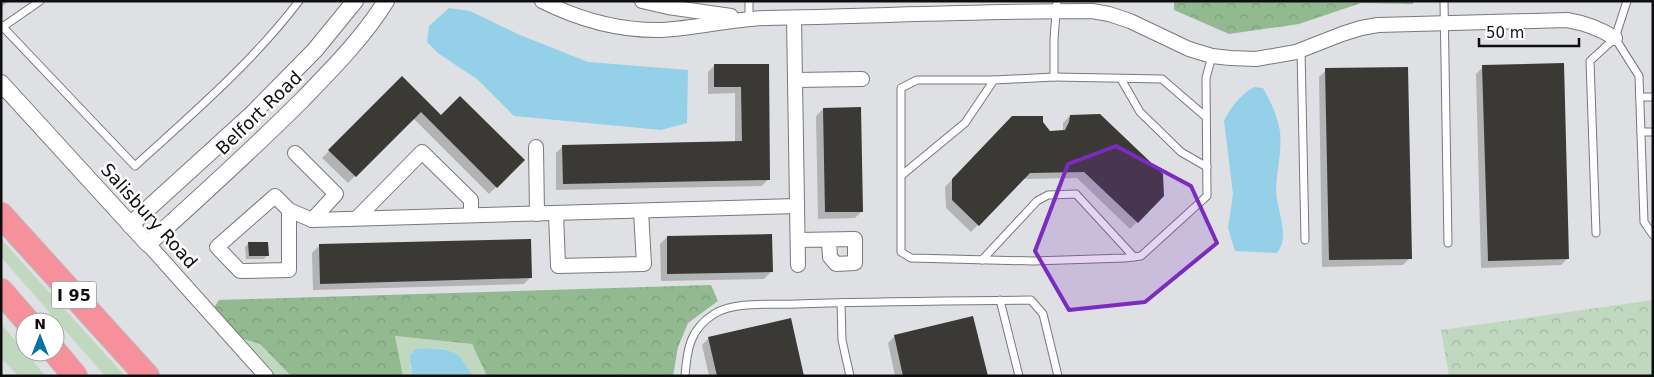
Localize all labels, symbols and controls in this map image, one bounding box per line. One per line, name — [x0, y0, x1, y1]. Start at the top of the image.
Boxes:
scale bar — [1479, 15, 1579, 47]
text: 50 m — [1486, 24, 1524, 42]
street label: Belfort Road — [211, 66, 306, 159]
street label: Salisbury Road — [97, 159, 202, 272]
road number: I 95 — [52, 282, 96, 308]
north arrow — [15, 312, 65, 362]
text: N — [34, 316, 46, 332]

